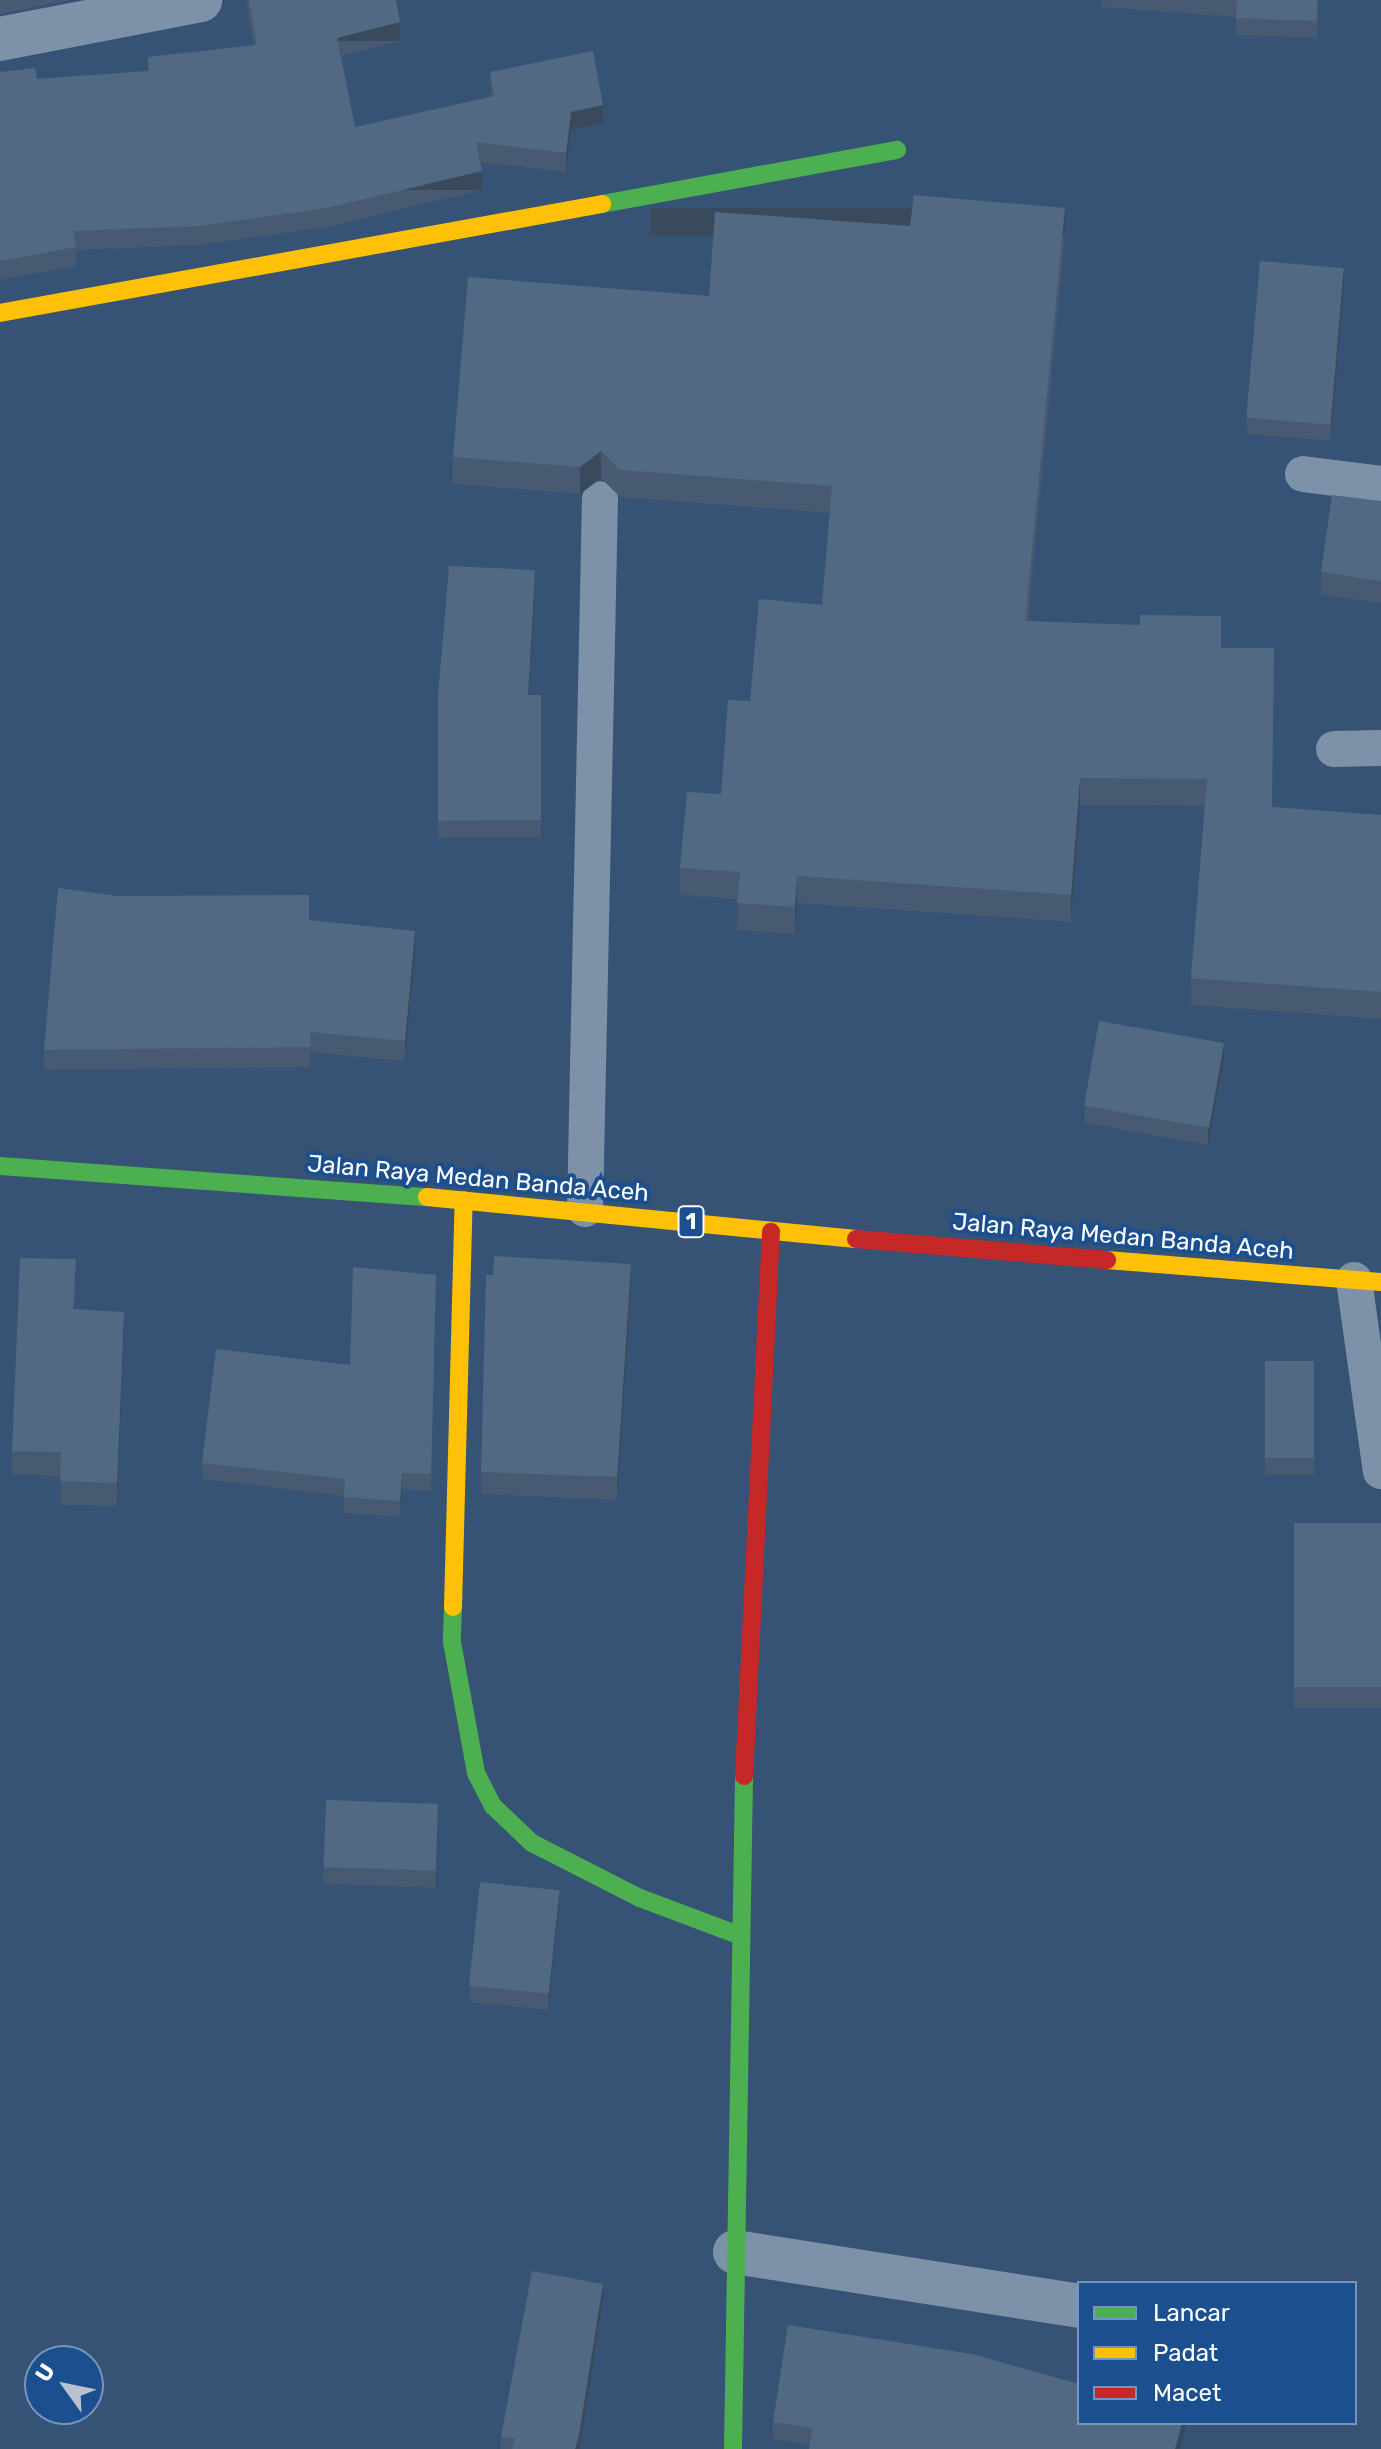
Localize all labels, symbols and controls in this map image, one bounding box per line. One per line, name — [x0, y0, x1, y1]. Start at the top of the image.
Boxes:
street label: Jalan Raya Medan Banda Aceh — [306, 1150, 650, 1208]
road number: 1 — [677, 1204, 705, 1240]
street label: Jalan Raya Medan Banda Aceh — [951, 1208, 1295, 1266]
legend — [1077, 2281, 1357, 2425]
text: Lancar — [1153, 2299, 1230, 2327]
text: Padat — [1153, 2339, 1218, 2367]
north arrow — [24, 2345, 104, 2425]
text: U — [29, 2359, 61, 2387]
text: Macet — [1153, 2379, 1221, 2407]

